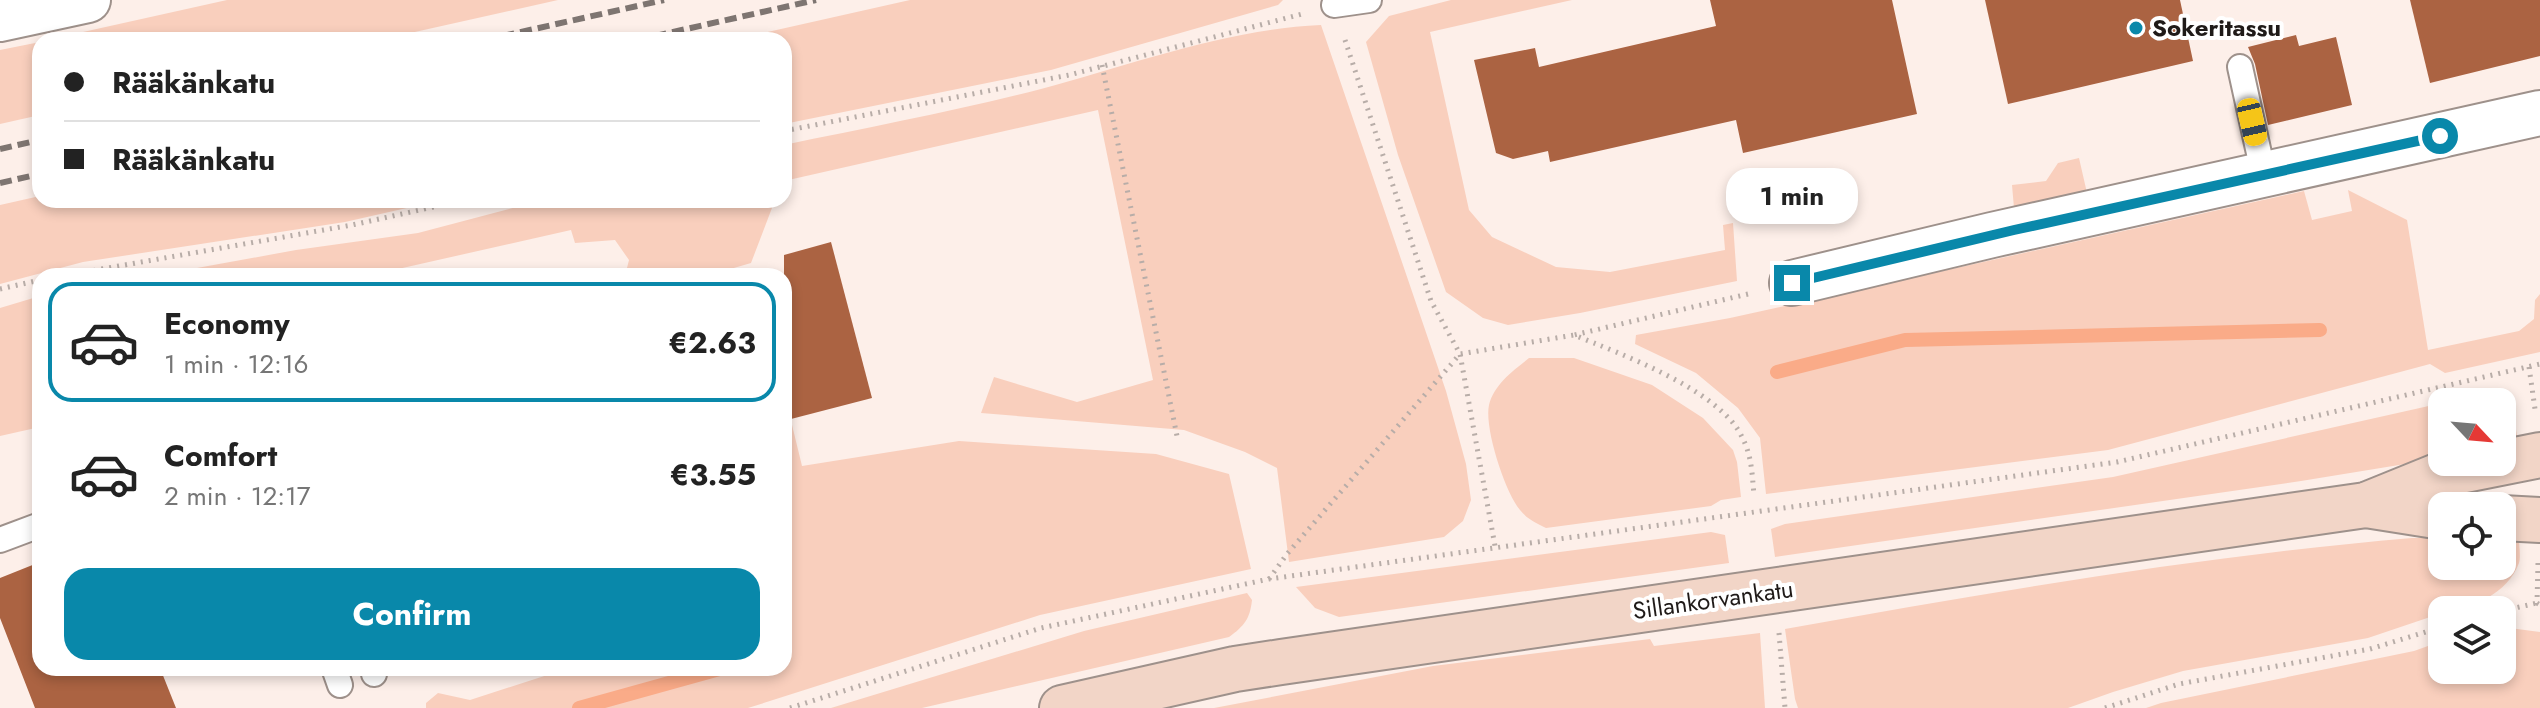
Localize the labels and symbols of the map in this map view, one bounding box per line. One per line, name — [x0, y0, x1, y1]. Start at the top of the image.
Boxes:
place label: Sokeritassu — [2152, 10, 2281, 45]
marker: Sokeritassu — [2127, 19, 2145, 37]
car — [2235, 96, 2269, 148]
route start — [2422, 118, 2458, 154]
callout: 1 min — [1726, 167, 1858, 223]
route end — [1774, 265, 1810, 301]
north arrow — [2428, 388, 2516, 476]
street label: Sillankorvankatu — [1630, 571, 1796, 628]

